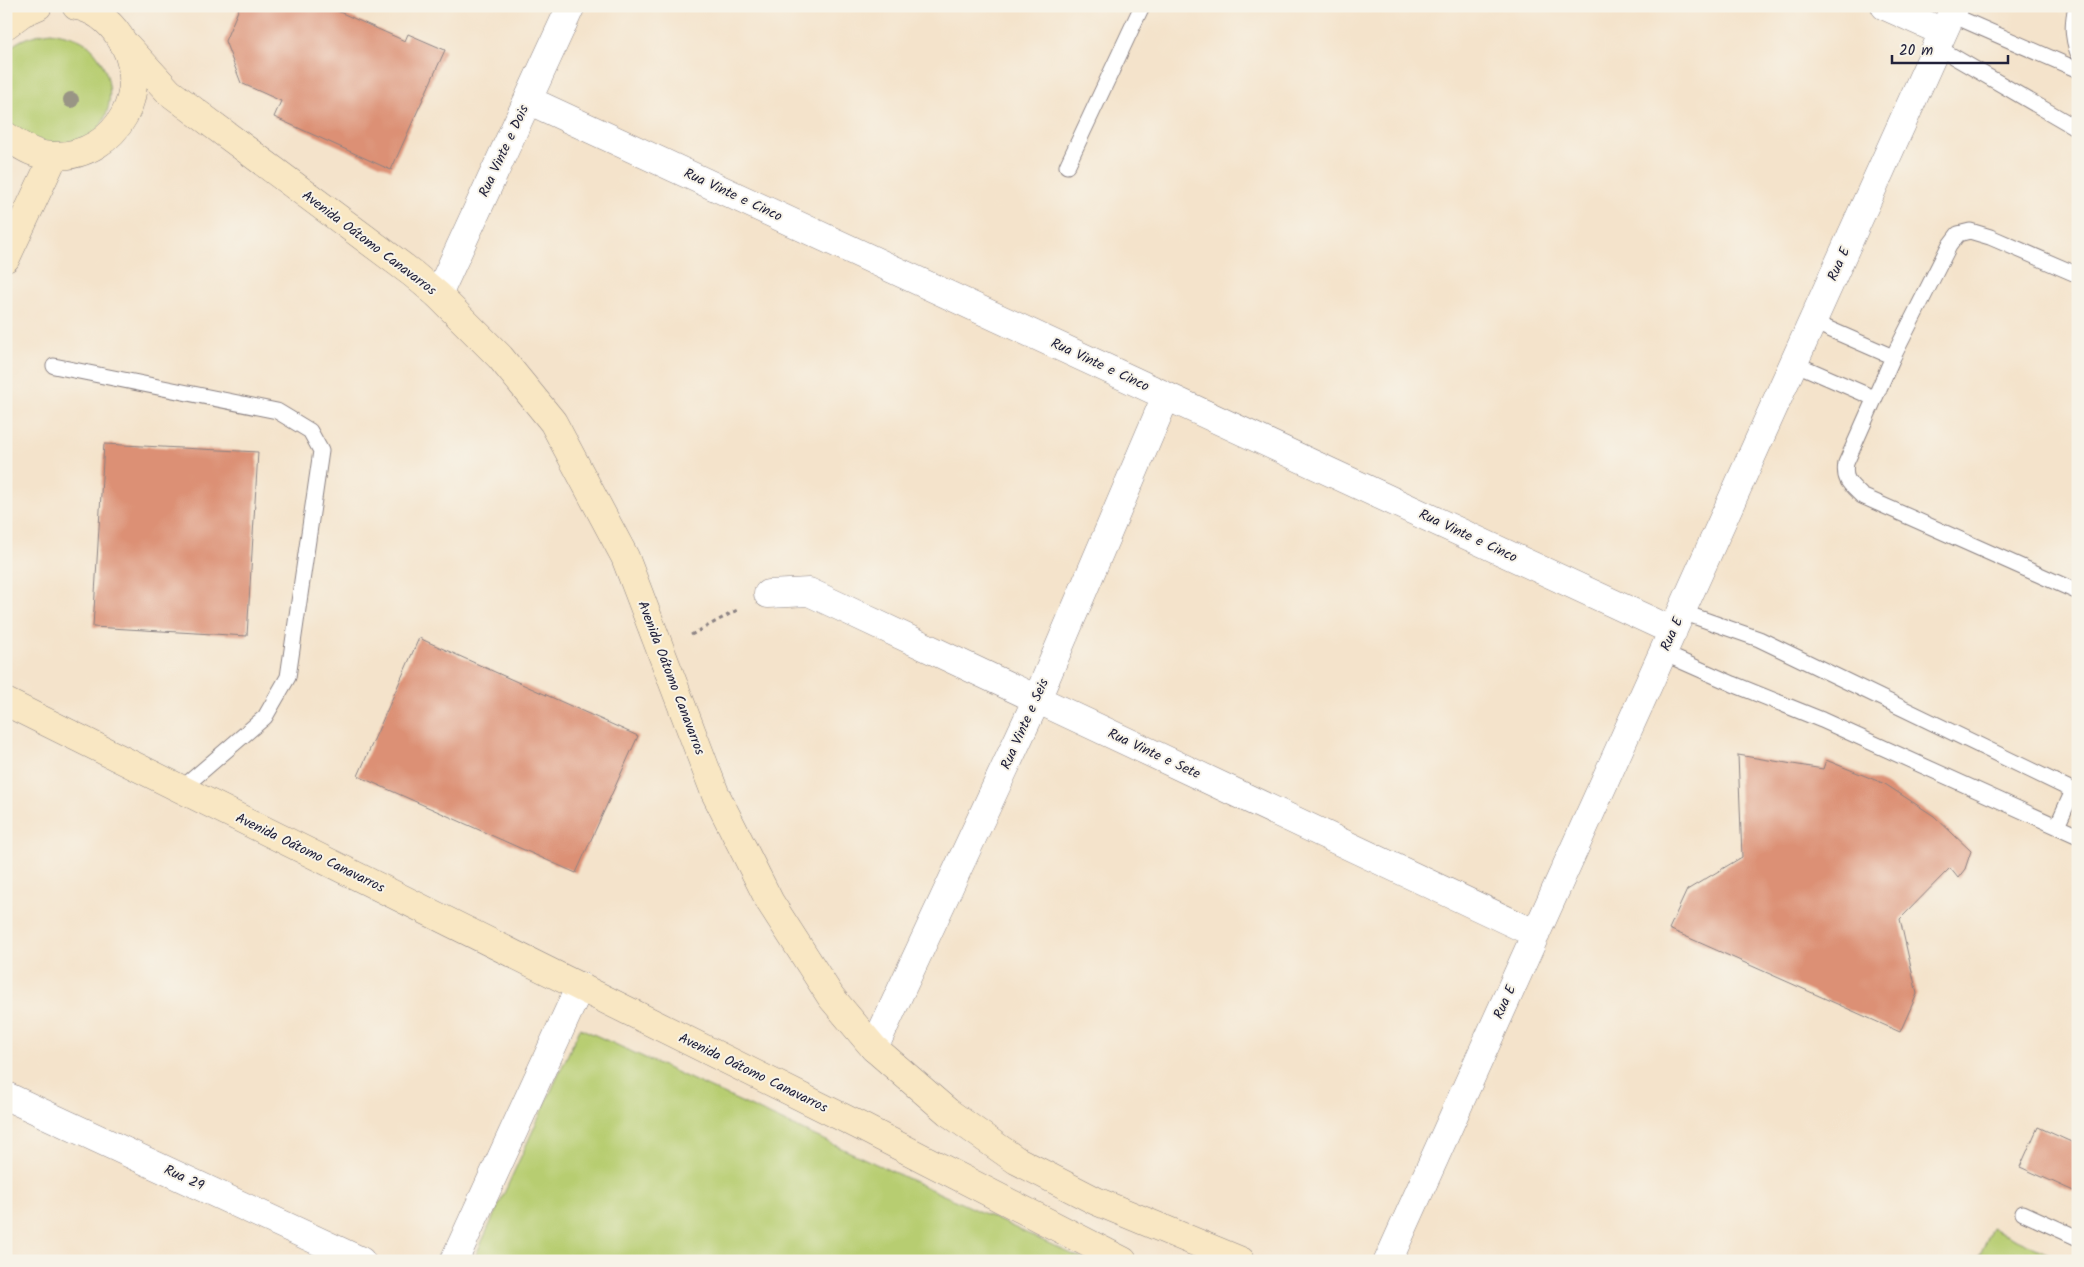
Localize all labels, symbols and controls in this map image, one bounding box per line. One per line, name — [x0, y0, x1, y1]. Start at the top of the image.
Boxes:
scale bar — [1892, 32, 2008, 64]
text: 20 m — [1899, 39, 1933, 63]
street label: Rua Vinte e Dois — [473, 101, 535, 201]
street label: Rua Vinte e Cinco — [680, 163, 786, 227]
street label: Avenida Oátomo Canavarros — [297, 185, 441, 301]
street label: Rua E — [1822, 243, 1857, 285]
street label: Rua Vinte e Cinco — [1047, 333, 1153, 397]
street label: Rua Vinte e Cinco — [1415, 504, 1521, 568]
street label: Avenida Oátomo Canavarros — [631, 598, 711, 758]
street label: Rua E — [1655, 613, 1690, 655]
street label: Rua Vinte e Seis — [995, 675, 1055, 773]
street label: Rua Vinte e Sete — [1104, 723, 1205, 785]
street label: Avenida Oátomo Canavarros — [232, 807, 388, 899]
street label: Rua E — [1488, 981, 1523, 1023]
street label: Avenida Oátomo Canavarros — [675, 1027, 831, 1119]
street label: Rua 29 — [160, 1159, 208, 1197]

